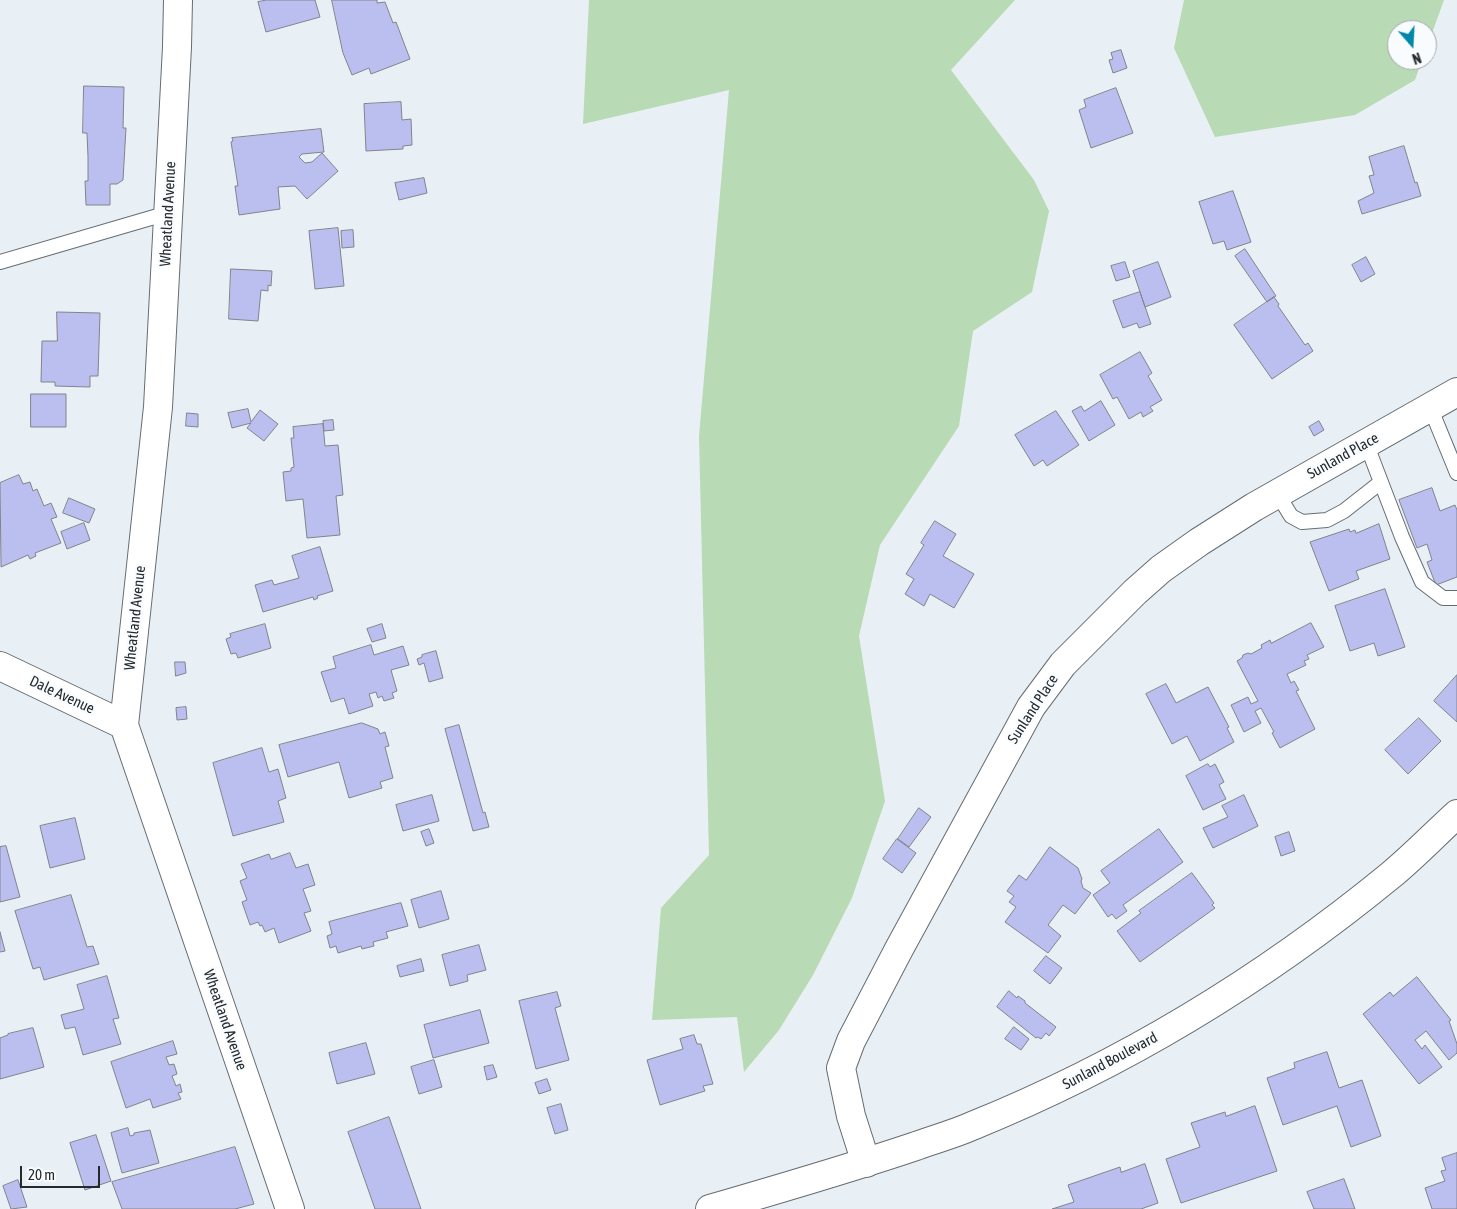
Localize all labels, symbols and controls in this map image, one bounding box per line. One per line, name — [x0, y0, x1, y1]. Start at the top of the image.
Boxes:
north arrow — [1387, 20, 1437, 70]
text: N — [1410, 49, 1423, 67]
street label: Wheatland Avenue — [156, 161, 180, 267]
street label: Sunland Place — [1304, 429, 1382, 483]
street label: Wheatland Avenue — [121, 565, 149, 671]
street label: Sunland Place — [1004, 671, 1062, 747]
street label: Dale Avenue — [27, 672, 97, 718]
street label: Wheatland Avenue — [199, 967, 251, 1073]
street label: Sunland Boulevard — [1060, 1028, 1160, 1094]
scale bar — [22, 1156, 102, 1188]
text: 20 m — [28, 1166, 55, 1183]

